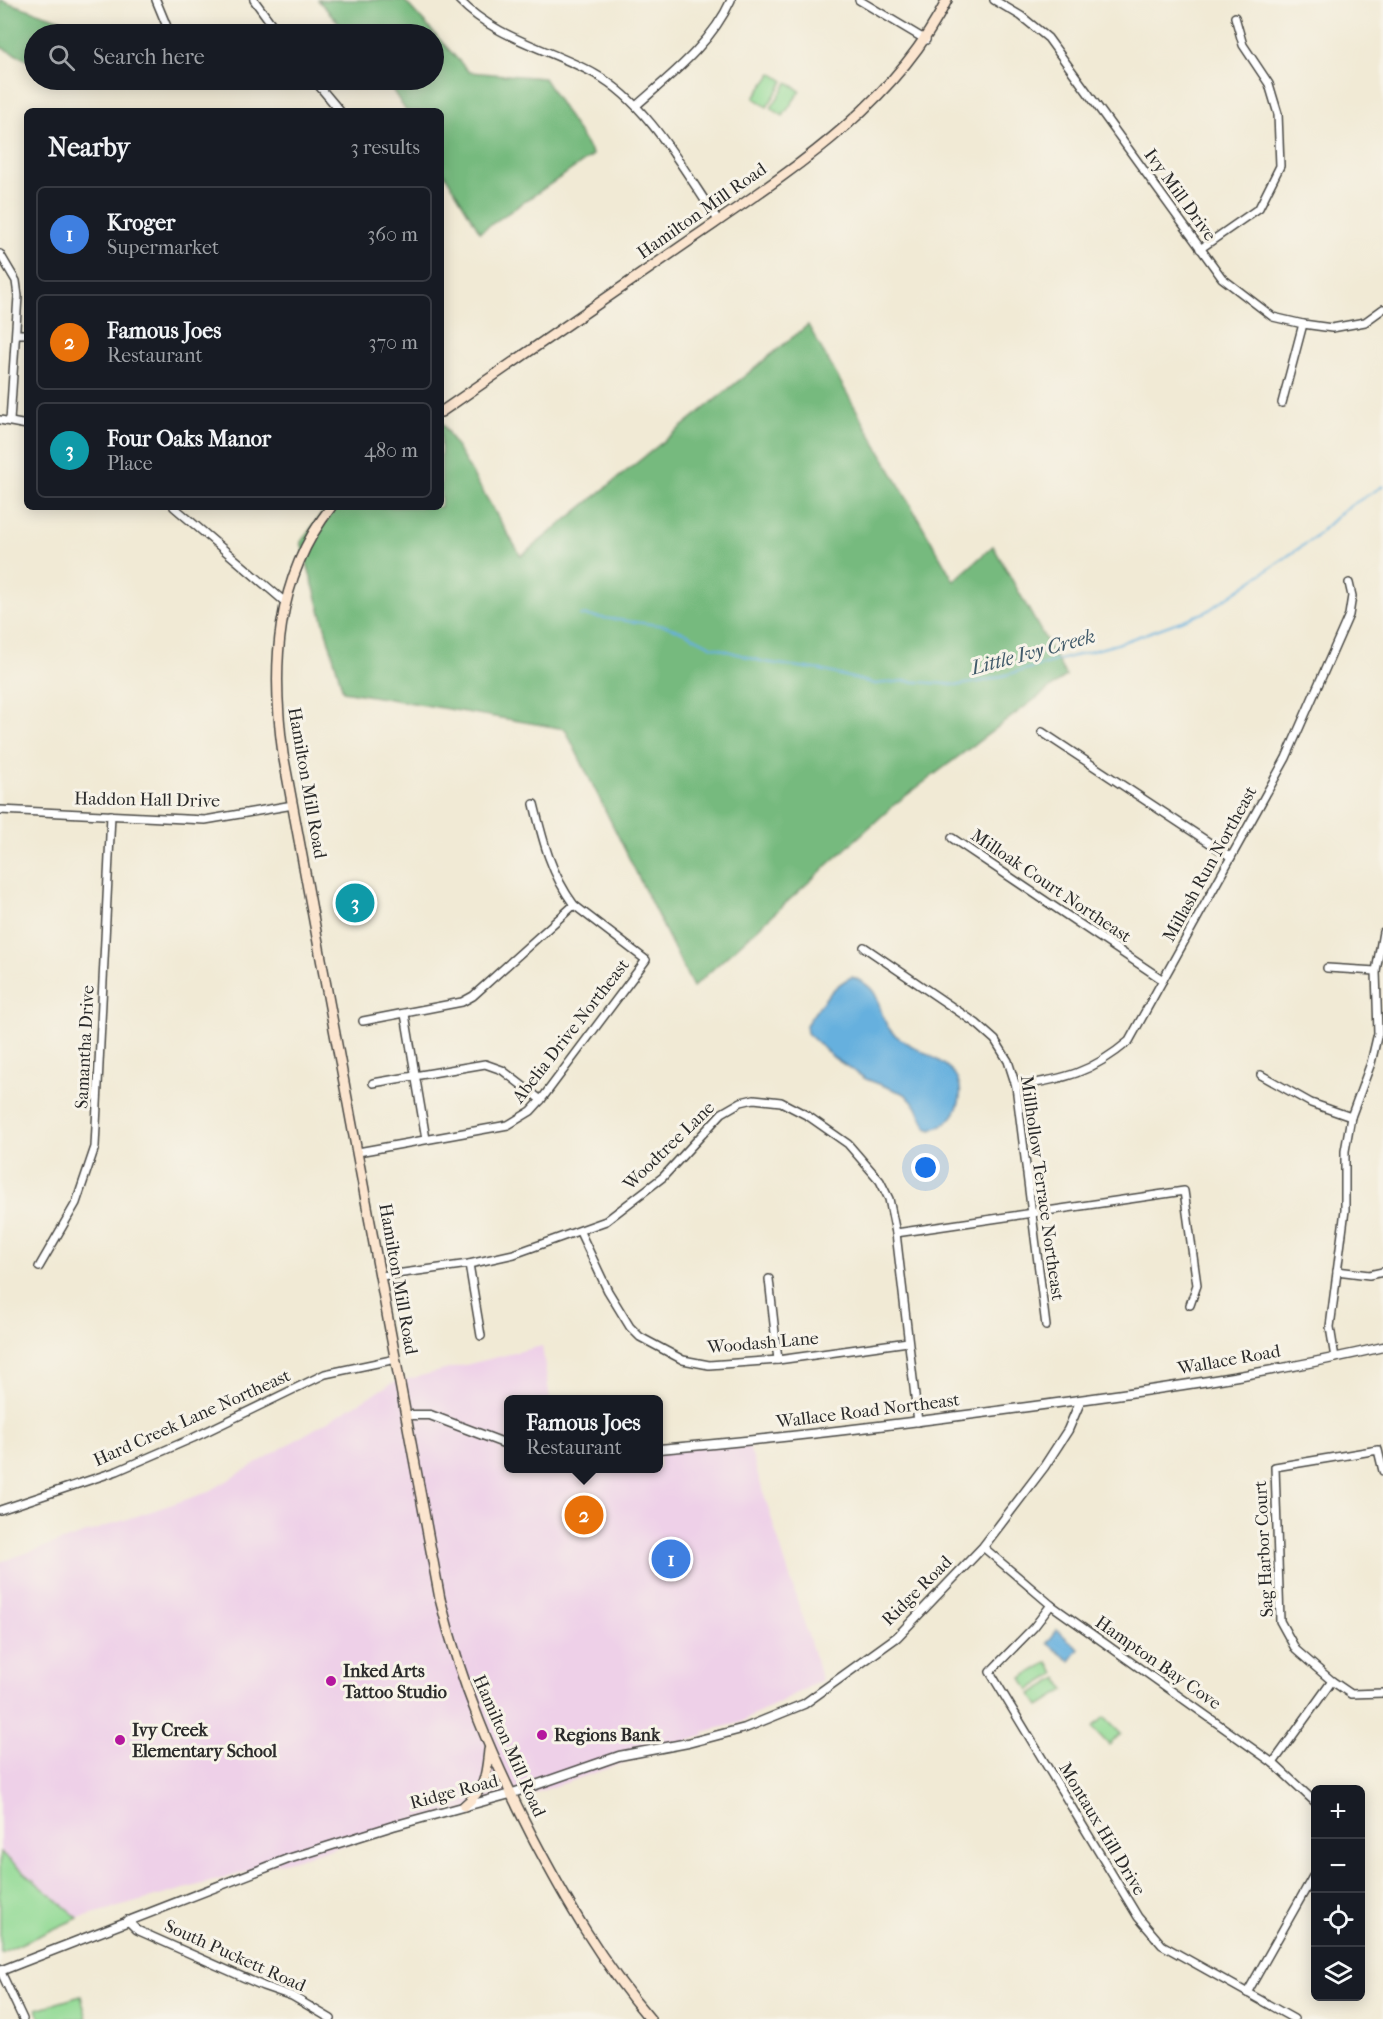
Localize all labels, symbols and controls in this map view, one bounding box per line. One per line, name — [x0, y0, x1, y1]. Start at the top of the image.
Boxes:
search box — [24, 24, 444, 90]
icon: search — [45, 41, 78, 74]
text: Search here — [93, 44, 205, 70]
text: Nearby — [48, 132, 130, 163]
text: 3 results — [351, 136, 420, 159]
street label: Ivy Mill Drive — [1140, 145, 1221, 245]
street label: Hamilton Mill Road — [633, 158, 771, 264]
text: Kroger — [107, 210, 175, 236]
text: 1 — [66, 223, 73, 246]
text: 360 m — [367, 223, 418, 246]
text: Supermarket — [107, 236, 219, 259]
text: Famous Joes — [107, 318, 221, 344]
text: 2 — [64, 331, 75, 354]
text: 370 m — [368, 331, 418, 354]
text: Restaurant — [107, 344, 203, 367]
text: Four Oaks Manor — [107, 426, 271, 452]
text: 3 — [65, 439, 74, 462]
text: 480 m — [364, 439, 418, 462]
text: Place — [107, 452, 153, 475]
water label: Little Ivy Creek — [966, 624, 1098, 680]
street label: Hamilton Mill Road — [283, 706, 331, 860]
street label: Millash Run Northeast — [1158, 782, 1262, 945]
street label: Haddon Hall Drive — [74, 788, 220, 812]
street label: Milloak Court Northeast — [967, 825, 1135, 948]
pin: 3 — [336, 880, 374, 926]
street label: Abelia Drive Northeast — [508, 954, 634, 1108]
street label: Samantha Drive — [71, 984, 99, 1109]
street label: Millhollow Terrace Northeast — [1016, 1074, 1068, 1303]
street label: Woodtree Lane — [618, 1097, 719, 1195]
your location — [911, 1153, 940, 1182]
street label: Hamilton Mill Road — [374, 1202, 422, 1356]
street label: Woodash Lane — [705, 1328, 820, 1358]
street label: Wallace Road — [1175, 1341, 1282, 1380]
street label: Hard Creek Lane Northeast — [90, 1365, 294, 1471]
street label: Wallace Road Northeast — [774, 1389, 961, 1433]
popup — [504, 1395, 663, 1473]
text: Famous Joes — [526, 1410, 641, 1436]
text: Restaurant — [526, 1436, 622, 1459]
street label: Sag Harbor Court — [1250, 1480, 1278, 1618]
pin: 2 — [564, 1492, 604, 1538]
pin: 1 — [652, 1536, 690, 1582]
street label: Ridge Road — [878, 1551, 957, 1630]
street label: Hampton Bay Cove — [1091, 1612, 1225, 1714]
place label: Inked Arts Tattoo Studio — [342, 1661, 447, 1703]
street label: Hamilton Mill Road — [468, 1672, 550, 1820]
marker: Inked Arts Tattoo Studio — [324, 1674, 338, 1688]
place label: Ivy Creek Elementary School — [132, 1720, 278, 1762]
place label: Regions Bank — [554, 1725, 661, 1746]
marker: Regions Bank — [535, 1728, 549, 1742]
marker: Ivy Creek Elementary School — [113, 1733, 127, 1747]
street label: Montaux Hill Drive — [1054, 1759, 1150, 1899]
street label: Ridge Road — [408, 1770, 501, 1814]
map controls — [1311, 1785, 1365, 2001]
button: + — [1311, 1785, 1365, 1839]
button: − — [1311, 1839, 1365, 1893]
button: locate — [1311, 1893, 1365, 1947]
street label: South Puckett Road — [161, 1915, 309, 1997]
button: layers — [1311, 1947, 1365, 2001]

